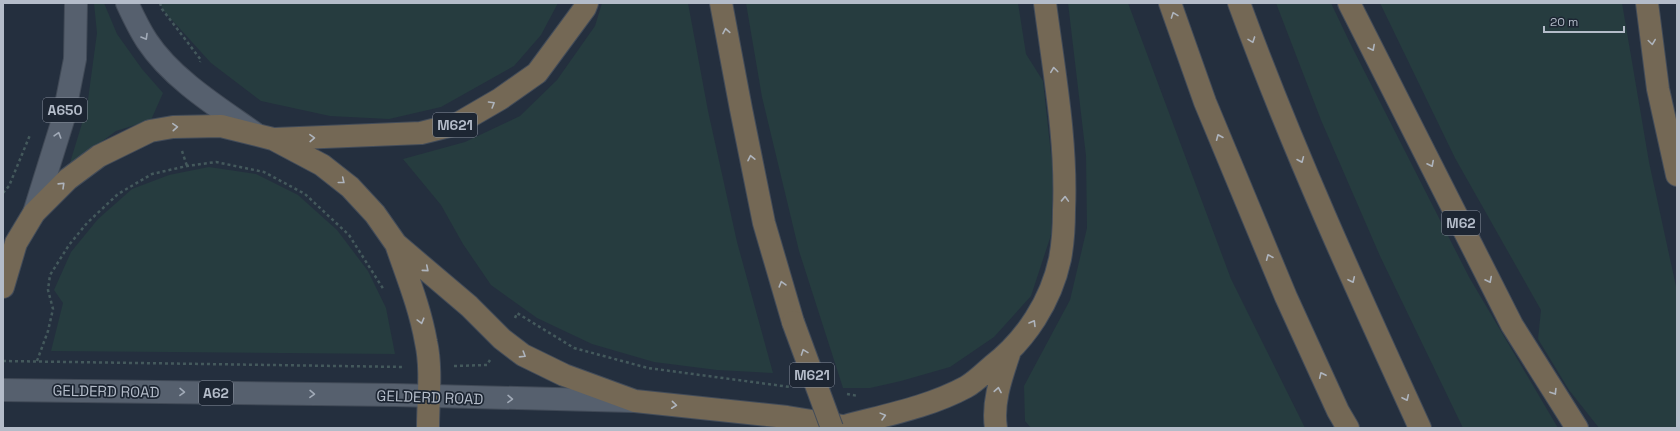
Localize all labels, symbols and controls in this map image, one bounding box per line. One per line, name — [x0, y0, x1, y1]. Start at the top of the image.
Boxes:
scale bar — [1544, 8, 1624, 34]
one-way arrow — [1171, 11, 1179, 18]
text: 20 m — [1550, 14, 1578, 30]
one-way arrow — [723, 28, 731, 34]
one-way arrow — [141, 33, 148, 41]
one-way arrow — [1248, 36, 1256, 43]
one-way arrow — [1647, 39, 1656, 45]
one-way arrow — [1367, 43, 1375, 51]
one-way arrow — [1050, 67, 1059, 73]
road number: A650 — [43, 98, 87, 122]
one-way arrow — [488, 101, 495, 108]
road number: M621 — [433, 113, 477, 137]
one-way arrow — [172, 123, 178, 132]
one-way arrow — [53, 132, 62, 139]
one-way arrow — [1216, 133, 1224, 140]
one-way arrow — [309, 134, 315, 142]
one-way arrow — [747, 155, 755, 162]
one-way arrow — [1296, 156, 1304, 164]
one-way arrow — [1426, 159, 1433, 167]
one-way arrow — [338, 177, 345, 184]
one-way arrow — [57, 183, 65, 190]
one-way arrow — [1060, 196, 1069, 202]
road number: M62 — [1442, 211, 1480, 235]
one-way arrow — [1266, 253, 1274, 260]
one-way arrow — [421, 265, 429, 272]
one-way arrow — [1347, 275, 1355, 283]
one-way arrow — [1484, 275, 1492, 283]
one-way arrow — [778, 281, 787, 288]
one-way arrow — [416, 317, 425, 324]
one-way arrow — [1028, 320, 1035, 327]
one-way arrow — [800, 349, 809, 356]
one-way arrow — [519, 350, 526, 357]
road number: M621 — [790, 363, 834, 387]
one-way arrow — [1319, 372, 1327, 380]
street label: GELDERD ROAD — [52, 381, 160, 401]
road number: A62 — [199, 381, 233, 405]
street label: GELDERD ROAD — [376, 386, 484, 408]
one-way arrow — [993, 387, 1002, 393]
one-way arrow — [179, 388, 185, 396]
one-way arrow — [1550, 388, 1557, 395]
one-way arrow — [309, 390, 315, 398]
one-way arrow — [1401, 394, 1409, 401]
one-way arrow — [507, 395, 513, 403]
one-way arrow — [671, 400, 677, 409]
one-way arrow — [880, 412, 886, 420]

